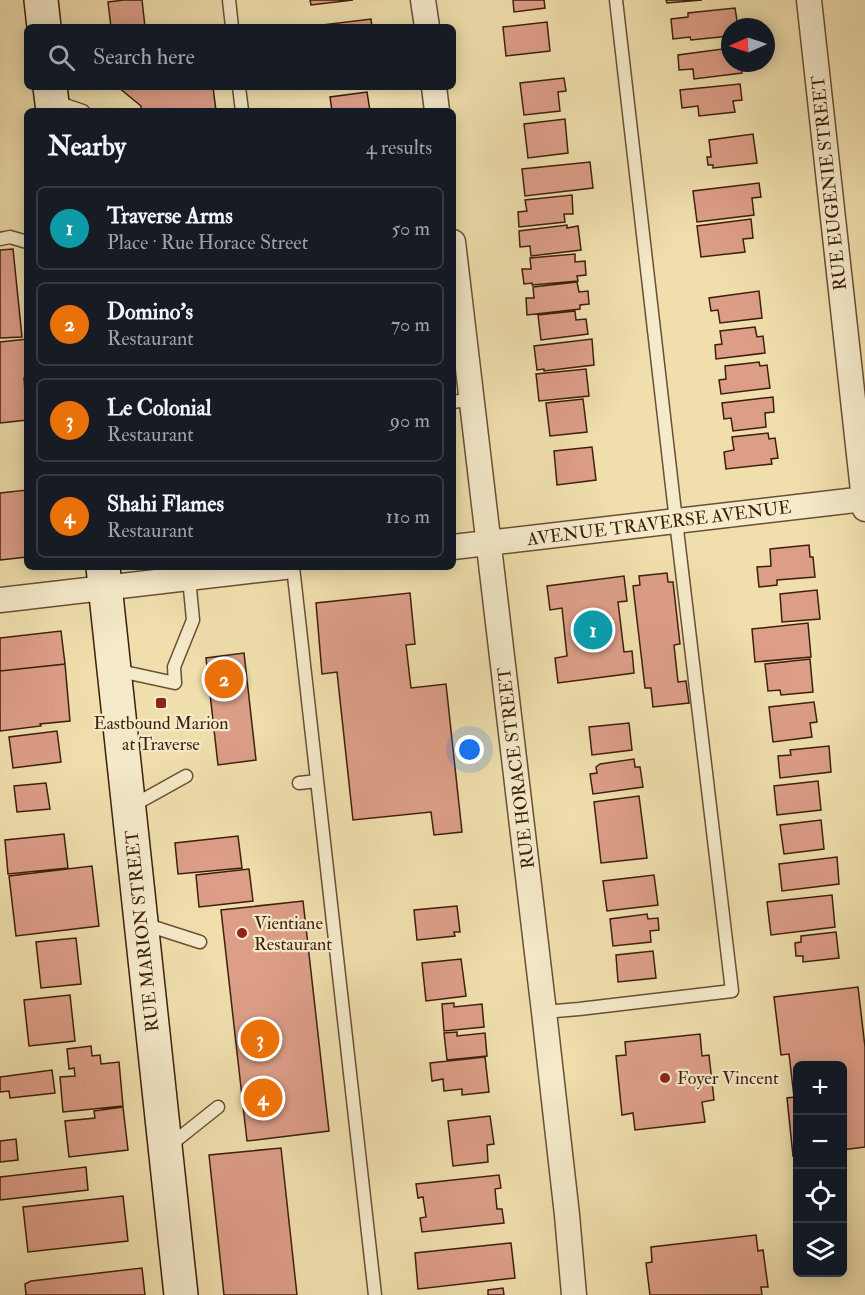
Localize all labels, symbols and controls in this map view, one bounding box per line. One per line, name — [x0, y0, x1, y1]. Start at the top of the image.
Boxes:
north arrow — [721, 18, 775, 72]
search box — [24, 24, 456, 90]
icon: search — [45, 41, 78, 74]
text: Search here — [93, 43, 195, 71]
street label: RUE EUGENIE STREET — [807, 74, 852, 292]
text: Nearby — [48, 131, 126, 163]
text: 4 results — [366, 135, 432, 160]
text: Traverse Arms — [107, 202, 233, 230]
text: 1 — [66, 216, 73, 241]
text: 50 m — [391, 216, 430, 241]
text: Place · Rue Horace Street — [107, 230, 308, 255]
text: Domino's — [107, 298, 193, 326]
text: 2 — [64, 312, 75, 337]
text: 70 m — [391, 312, 430, 337]
text: Restaurant — [107, 326, 194, 351]
text: Le Colonial — [107, 394, 211, 422]
text: 3 — [66, 408, 73, 433]
text: 90 m — [390, 408, 430, 433]
text: Restaurant — [107, 422, 194, 447]
text: Shahi Flames — [107, 490, 224, 518]
street label: AVENUE TRAVERSE AVENUE — [525, 496, 793, 551]
text: 4 — [64, 504, 75, 529]
text: 110 m — [386, 504, 430, 529]
text: Restaurant — [107, 518, 194, 543]
pin: 1 — [574, 608, 612, 652]
pin: 2 — [204, 656, 244, 702]
street label: RUE HORACE STREET — [493, 665, 540, 870]
marker: Eastbound Marion at Traverse — [154, 696, 168, 710]
place label: Eastbound Marion at Traverse — [93, 712, 229, 756]
your location — [455, 735, 484, 764]
street label: RUE MARION STREET — [120, 828, 165, 1033]
place label: Vientiane Restaurant — [254, 912, 332, 956]
marker: Vientiane Restaurant — [235, 926, 249, 940]
pin: 3 — [240, 1016, 280, 1062]
map controls — [793, 1061, 847, 1277]
button: + — [793, 1061, 847, 1115]
place label: Foyer Vincent — [677, 1067, 779, 1090]
marker: Foyer Vincent — [658, 1071, 672, 1085]
pin: 4 — [244, 1076, 282, 1120]
button: − — [793, 1115, 847, 1169]
button: locate — [793, 1169, 847, 1223]
button: layers — [793, 1223, 847, 1277]

